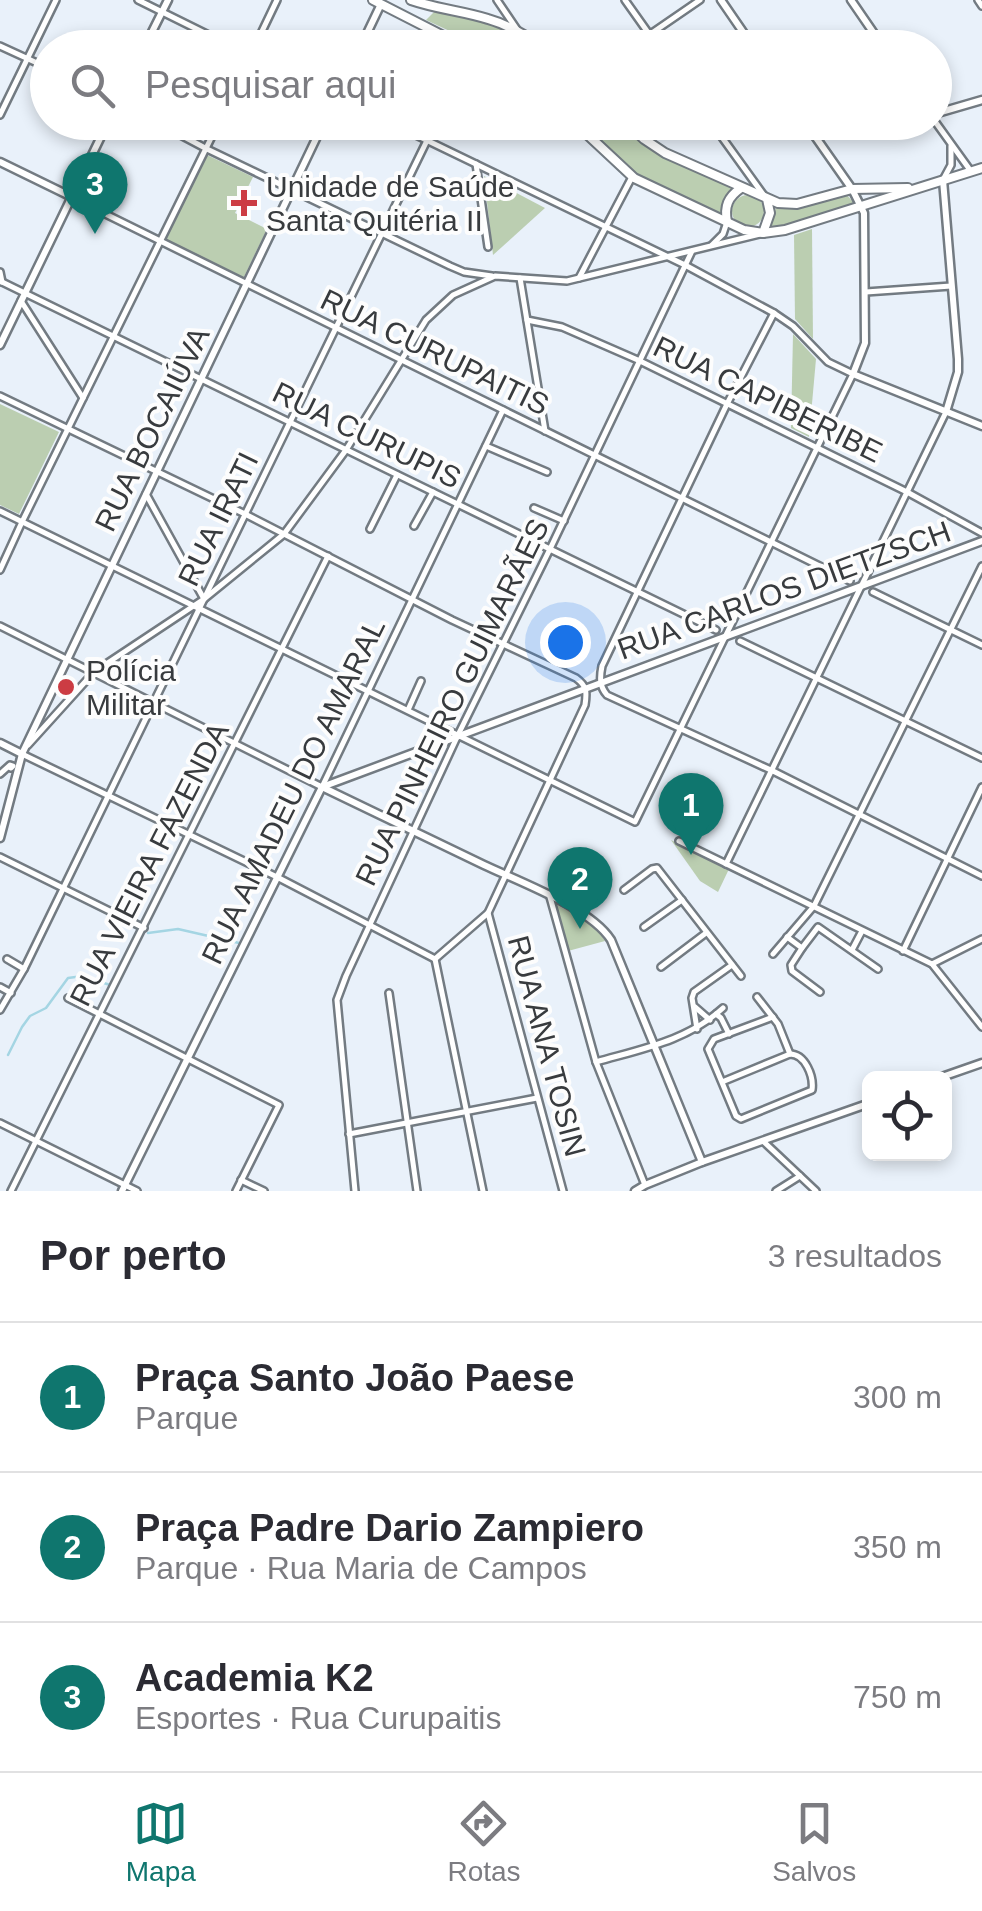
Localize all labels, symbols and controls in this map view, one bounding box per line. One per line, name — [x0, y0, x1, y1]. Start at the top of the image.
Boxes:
search box — [30, 30, 952, 140]
icon: search — [65, 58, 120, 113]
text: Pesquisar aqui — [145, 64, 396, 106]
pin: 3 — [62, 152, 128, 234]
place label: Unidade de Saúde Santa Quitéria II — [266, 170, 515, 237]
marker: Unidade de Saúde Santa Quitéria II — [231, 190, 257, 216]
street label: RUA CURUPAITIS — [316, 282, 554, 422]
street label: RUA BOCAIÚVA — [88, 322, 216, 536]
street label: RUA CAPIBERIBE — [648, 329, 888, 469]
street label: RUA CURUPIS — [268, 375, 466, 495]
street label: RUA IRATI — [172, 447, 264, 591]
street label: RUA PINHEIRO GUIMARÃES — [349, 513, 555, 891]
street label: RUA CARLOS DIETZSCH — [613, 514, 955, 666]
street label: RUA AMADEU DO AMARAL — [195, 613, 391, 969]
your location — [540, 617, 591, 668]
place label: Polícia Militar — [86, 654, 176, 721]
marker: Polícia Militar — [55, 676, 77, 698]
street label: RUA VIEIRA FAZENDA — [63, 717, 235, 1011]
pin: 1 — [658, 772, 724, 855]
pin: 2 — [548, 846, 612, 929]
street label: RUA ANA TOSIN — [502, 932, 592, 1160]
map controls — [862, 1071, 952, 1161]
button: locate — [862, 1071, 952, 1161]
text: Por perto — [40, 1232, 227, 1279]
text: 3 resultados — [768, 1238, 942, 1274]
text: Praça Santo João Paese — [135, 1357, 574, 1399]
text: 1 — [64, 1379, 81, 1415]
text: 300 m — [853, 1379, 942, 1415]
text: Parque — [135, 1400, 238, 1436]
text: Praça Padre Dario Zampiero — [135, 1507, 644, 1549]
text: 2 — [64, 1529, 81, 1565]
text: 350 m — [853, 1529, 942, 1565]
text: Parque · Rua Maria de Campos — [135, 1550, 587, 1586]
text: Academia K2 — [135, 1657, 374, 1699]
text: 3 — [64, 1679, 81, 1715]
text: 750 m — [853, 1679, 942, 1715]
text: Esportes · Rua Curupaitis — [135, 1700, 501, 1736]
tab: Mapa — [126, 1796, 196, 1888]
tab: Rotas — [447, 1796, 521, 1888]
tab: Salvos — [772, 1796, 856, 1888]

